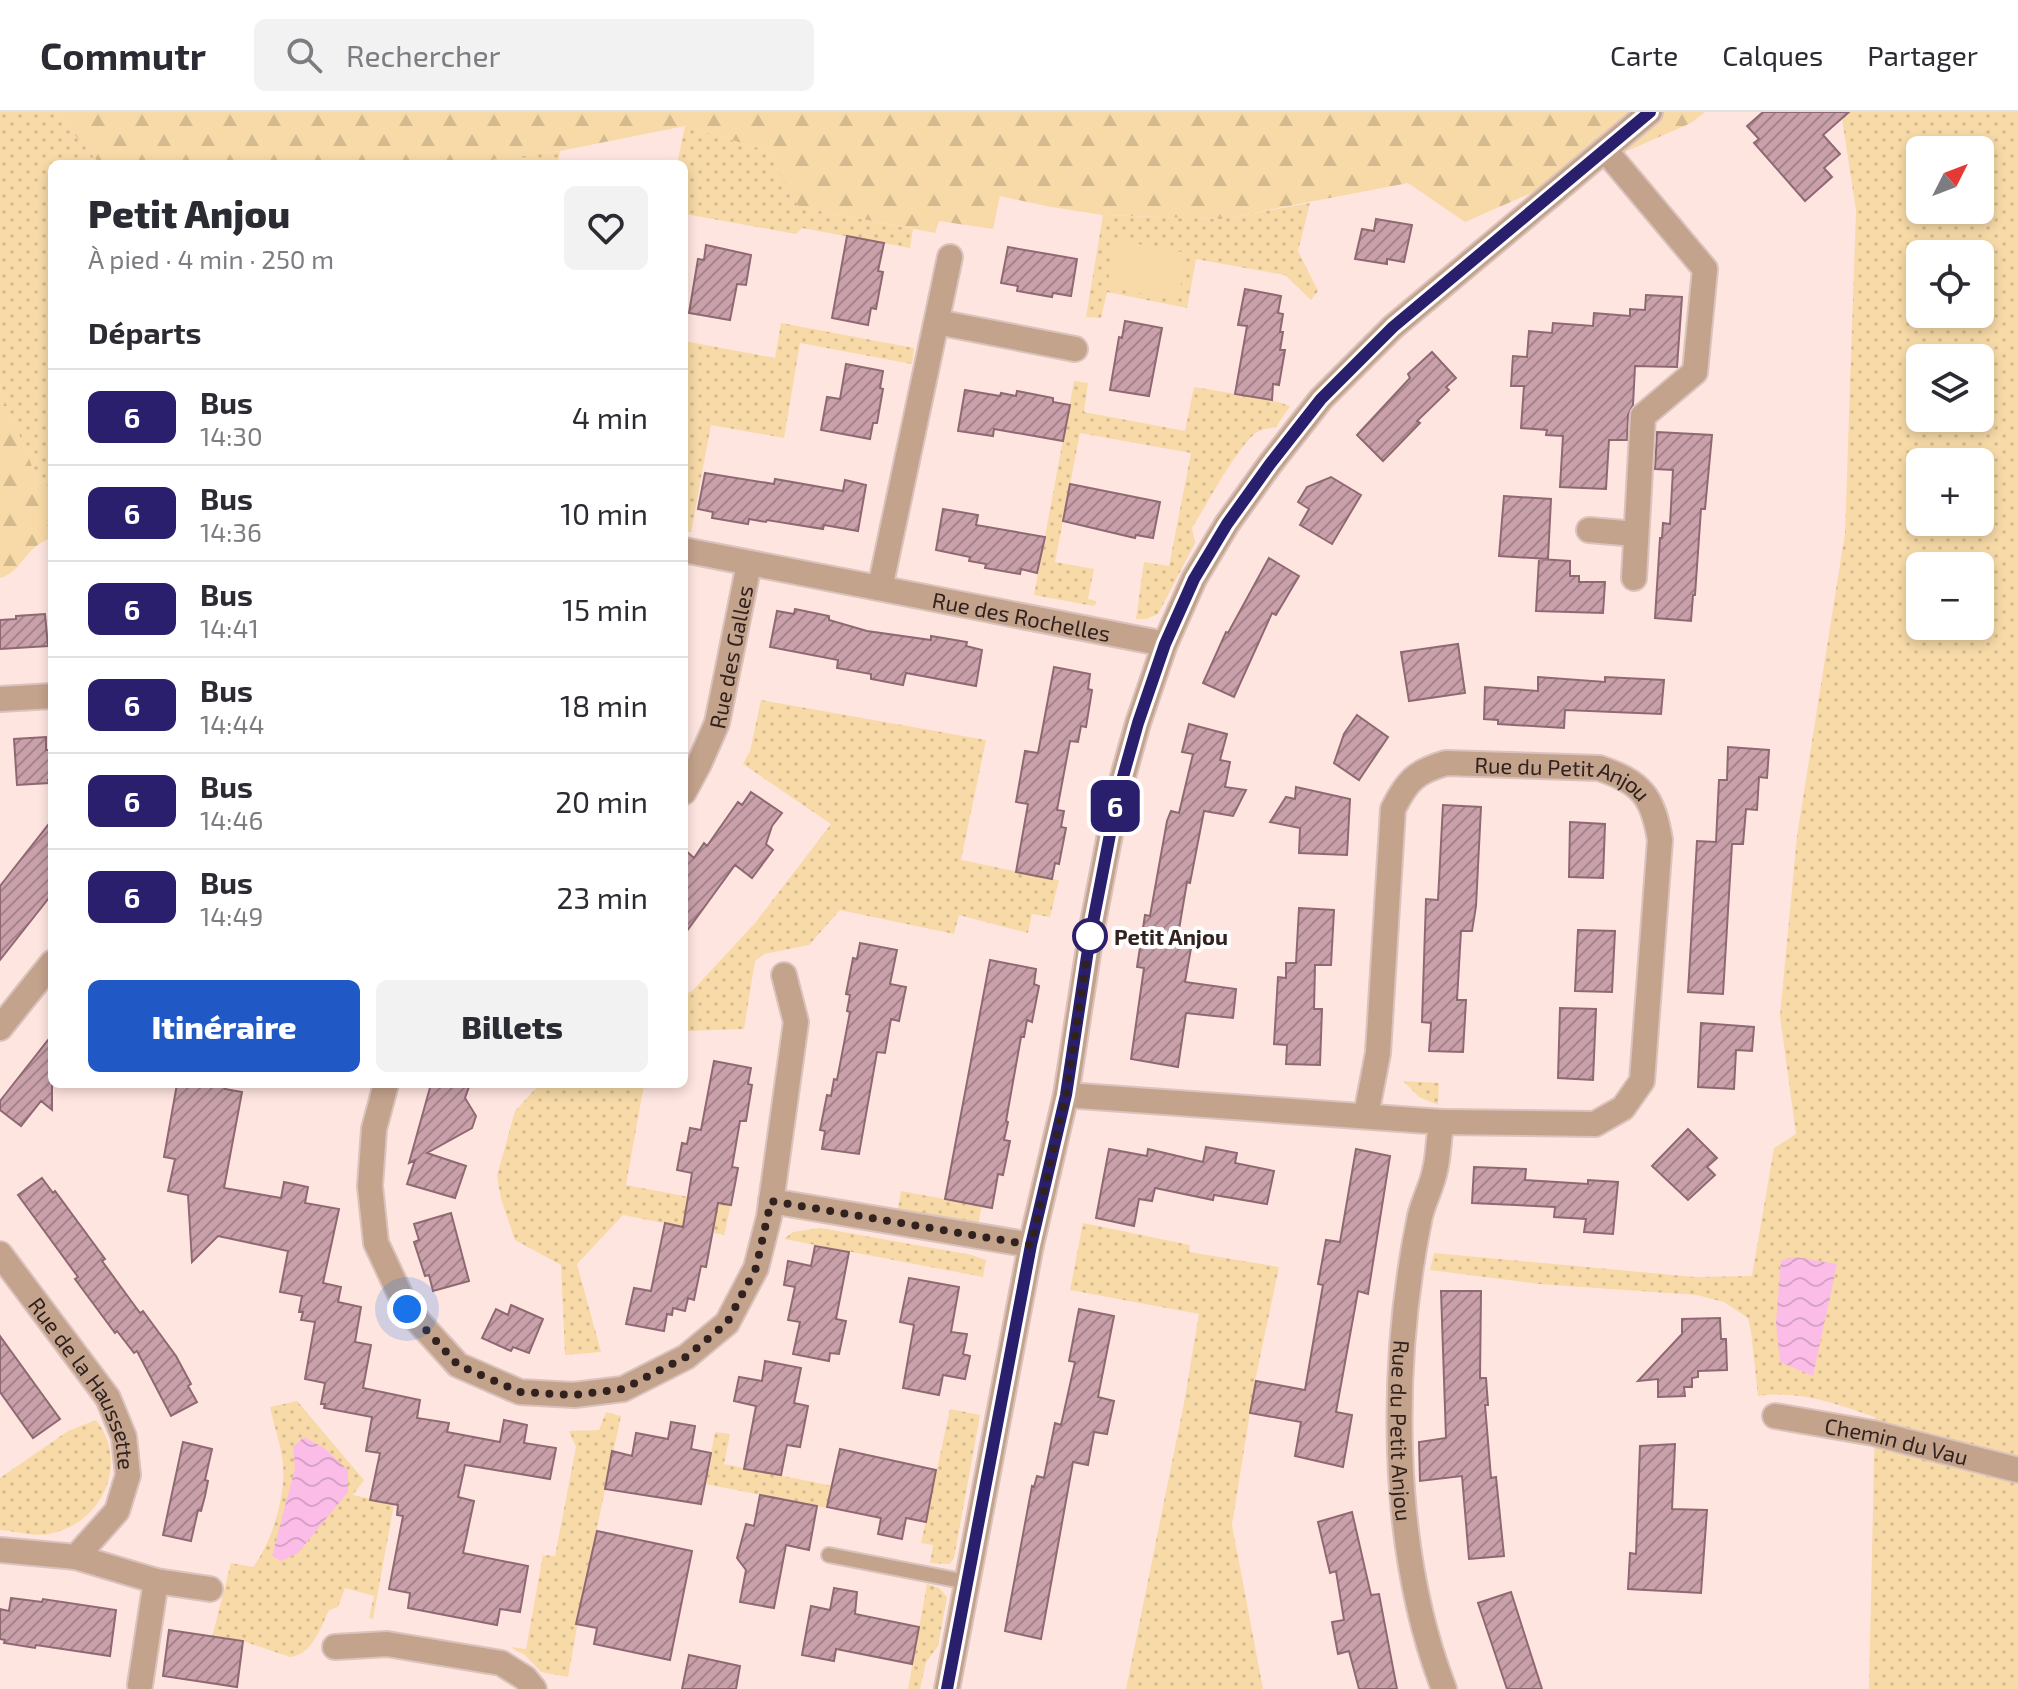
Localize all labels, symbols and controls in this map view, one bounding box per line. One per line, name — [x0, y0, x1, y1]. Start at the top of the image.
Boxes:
search box — [254, 19, 814, 91]
text: Commutr — [40, 32, 206, 78]
icon: search — [282, 33, 326, 77]
text: Rechercher — [346, 37, 501, 73]
text: Carte — [1610, 38, 1678, 72]
text: Calques — [1722, 38, 1823, 72]
text: Partager — [1867, 38, 1978, 72]
north arrow — [1906, 136, 1994, 224]
map controls — [1906, 136, 1994, 640]
button: heart — [564, 186, 648, 270]
text: Petit Anjou — [88, 190, 290, 236]
button: locate — [1906, 240, 1994, 328]
text: À pied · 4 min · 250 m — [88, 243, 334, 274]
text: Départs — [88, 314, 202, 350]
button: layers — [1906, 344, 1994, 432]
text: Bus — [200, 384, 253, 420]
text: 4 min — [572, 399, 648, 435]
text: 6 — [124, 400, 140, 434]
text: 14:30 — [200, 420, 263, 451]
button: + — [1906, 448, 1994, 536]
text: Bus — [200, 480, 253, 516]
text: 10 min — [560, 495, 648, 531]
text: 6 — [124, 496, 140, 530]
text: 14:36 — [200, 516, 262, 547]
button: − — [1906, 552, 1994, 640]
text: Bus — [200, 576, 253, 612]
street label: Rue des Galles — [703, 583, 757, 731]
street label: Rue des Rochelles — [930, 586, 1113, 646]
text: 15 min — [562, 591, 648, 627]
text: 6 — [124, 592, 140, 626]
text: 14:41 — [200, 612, 259, 643]
text: Bus — [200, 672, 253, 708]
text: 18 min — [560, 687, 648, 723]
text: 6 — [124, 688, 140, 722]
text: 14:44 — [200, 708, 264, 739]
street label: Rue du Petit Anjou — [1474, 751, 1656, 806]
text: Bus — [200, 768, 253, 804]
line badge: 6 — [1089, 780, 1141, 832]
text: 20 min — [555, 783, 648, 819]
text: 6 — [124, 784, 140, 818]
text: 6 — [1107, 789, 1123, 823]
text: 14:46 — [200, 804, 263, 835]
text: Bus — [200, 864, 253, 900]
text: 23 min — [557, 879, 648, 915]
text: 6 — [124, 880, 140, 914]
text: 14:49 — [200, 900, 263, 931]
marker: Petit Anjou — [1073, 919, 1107, 953]
place label: Petit Anjou — [1114, 923, 1228, 949]
button: Itinéraire — [88, 980, 360, 1072]
button: Billets — [376, 980, 648, 1072]
your location — [387, 1289, 427, 1329]
street label: Rue de la Haussette — [24, 1292, 140, 1471]
street label: Rue du Petit Anjou — [1387, 1339, 1418, 1523]
street label: Chemin du Vau — [1823, 1412, 1971, 1470]

